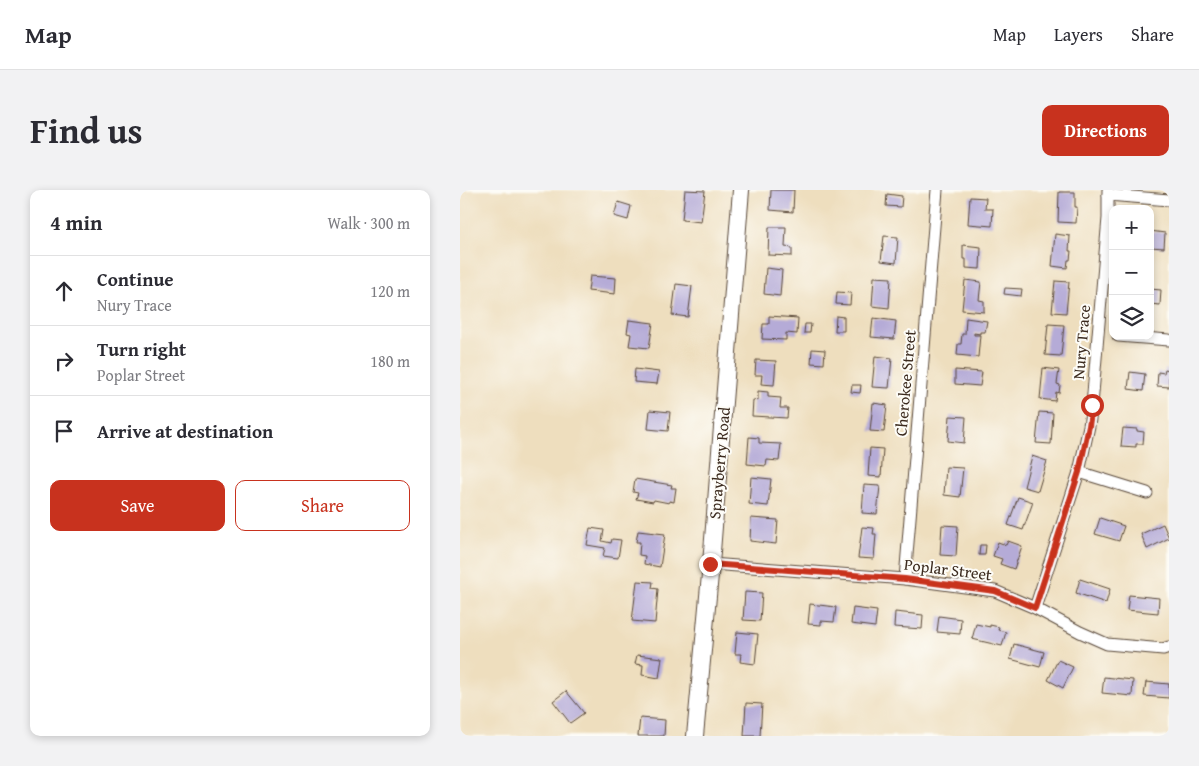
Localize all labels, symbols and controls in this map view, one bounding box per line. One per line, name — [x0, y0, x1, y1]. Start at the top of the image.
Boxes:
text: Map — [25, 17, 72, 52]
text: Map — [993, 21, 1026, 48]
text: Layers — [1054, 21, 1103, 48]
text: Share — [1131, 21, 1174, 48]
text: Find us — [30, 105, 143, 156]
button: Directions — [1042, 105, 1169, 156]
map controls — [1109, 205, 1154, 340]
button: + — [1109, 205, 1154, 250]
text: 4 min — [50, 207, 102, 238]
text: Walk · 300 m — [327, 211, 410, 235]
button: − — [1109, 250, 1154, 295]
text: Continue — [97, 265, 174, 293]
icon: ahead — [50, 277, 78, 305]
text: 120 m — [370, 279, 410, 303]
text: Nury Trace — [97, 293, 172, 317]
button: layers — [1109, 295, 1154, 340]
street label: Nury Trace — [1066, 304, 1096, 380]
street label: Cherokee Street — [888, 329, 922, 437]
text: Turn right — [97, 335, 186, 363]
icon: right — [50, 347, 78, 375]
text: 180 m — [370, 349, 410, 373]
text: Poplar Street — [97, 363, 185, 387]
route start — [1081, 394, 1104, 417]
street label: Sprayberry Road — [702, 406, 736, 520]
icon: arrive — [50, 417, 78, 445]
text: Arrive at destination — [97, 417, 273, 445]
button: Save — [50, 480, 225, 531]
button: Share — [235, 480, 410, 531]
street label: Poplar Street — [903, 552, 994, 586]
route end — [699, 553, 722, 576]

